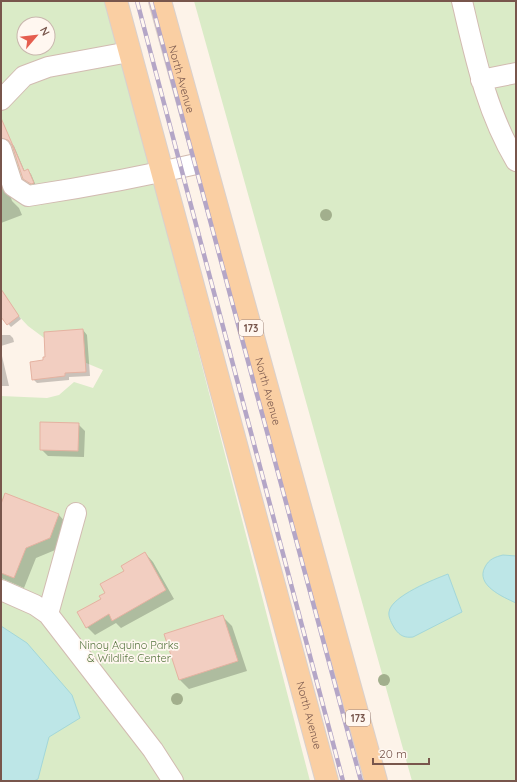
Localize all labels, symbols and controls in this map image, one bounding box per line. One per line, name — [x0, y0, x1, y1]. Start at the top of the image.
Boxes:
north arrow — [16, 16, 56, 56]
text: N — [37, 24, 53, 38]
street label: North Avenue — [166, 44, 198, 114]
road number: 173 — [239, 320, 263, 336]
street label: North Avenue — [252, 356, 284, 427]
park label: Ninoy Aquino Parks & Wildlife Center — [79, 638, 179, 665]
street label: North Avenue — [293, 680, 325, 751]
road number: 173 — [346, 710, 370, 726]
scale bar — [373, 740, 429, 766]
text: 20 m — [379, 746, 407, 761]

